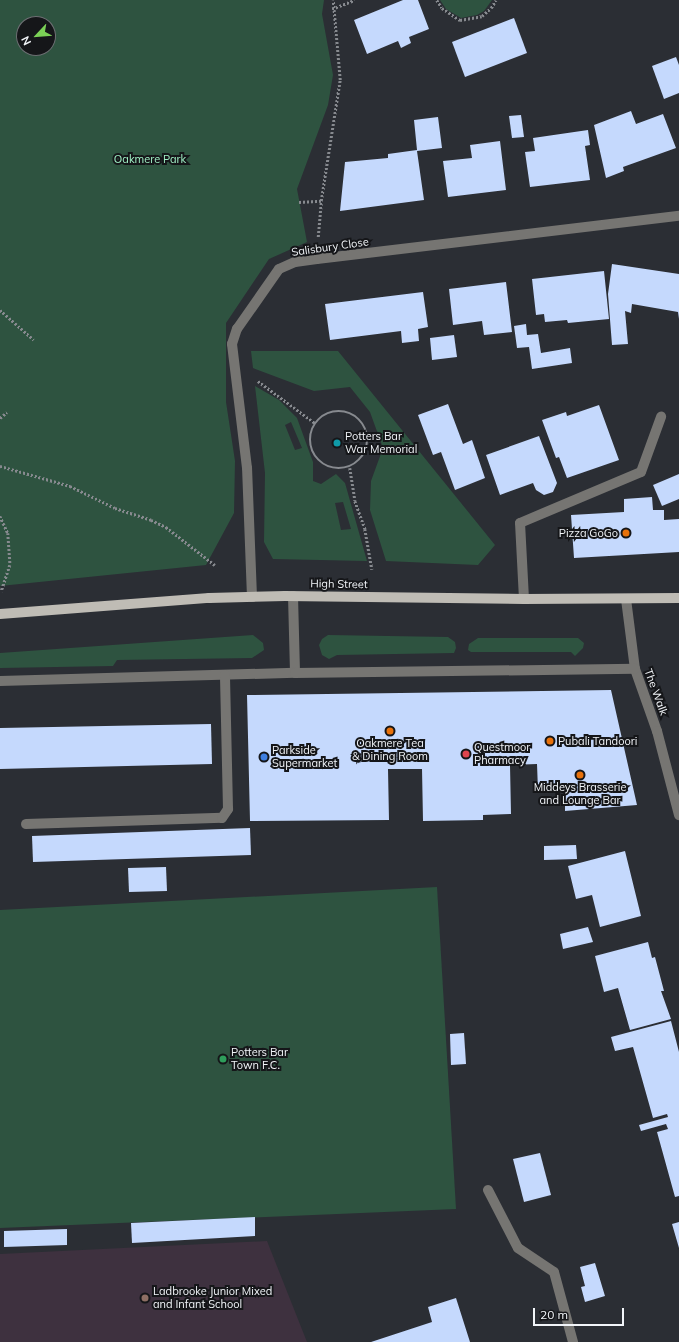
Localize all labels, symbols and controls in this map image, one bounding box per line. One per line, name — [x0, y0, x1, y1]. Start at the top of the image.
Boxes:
north arrow — [16, 16, 56, 56]
text: N — [18, 34, 34, 48]
park label: Oakmere Park — [114, 152, 186, 166]
street label: Salisbury Close — [290, 235, 370, 259]
place label: Potters Bar War Memorial — [345, 430, 417, 456]
marker: Potters Bar War Memorial — [332, 438, 342, 448]
place label: Pizza GoGo — [559, 526, 618, 540]
marker: Pizza GoGo — [621, 528, 631, 538]
street label: High Street — [310, 577, 368, 591]
street label: The Walk — [642, 667, 670, 717]
marker: Oakmere Tea & Dining Room — [385, 726, 395, 736]
place label: Pubali Tandoori — [558, 734, 637, 748]
marker: Pubali Tandoori — [545, 736, 555, 746]
place label: Oakmere Tea & Dining Room — [352, 737, 428, 763]
place label: Questmoor Pharmacy — [474, 741, 530, 767]
place label: Parkside Supermarket — [272, 744, 337, 770]
marker: Questmoor Pharmacy — [461, 749, 471, 759]
marker: Parkside Supermarket — [259, 752, 269, 762]
marker: Middeys Brasserie and Lounge Bar — [575, 770, 585, 780]
place label: Middeys Brasserie and Lounge Bar — [534, 781, 626, 807]
place label: Potters Bar Town F.C. — [231, 1046, 288, 1072]
marker: Potters Bar Town F.C. — [218, 1054, 228, 1064]
place label: Ladbrooke Junior Mixed and Infant School — [153, 1285, 272, 1311]
marker: Ladbrooke Junior Mixed and Infant School — [140, 1293, 150, 1303]
scale bar — [535, 1300, 626, 1326]
text: 20 m — [540, 1307, 568, 1322]

